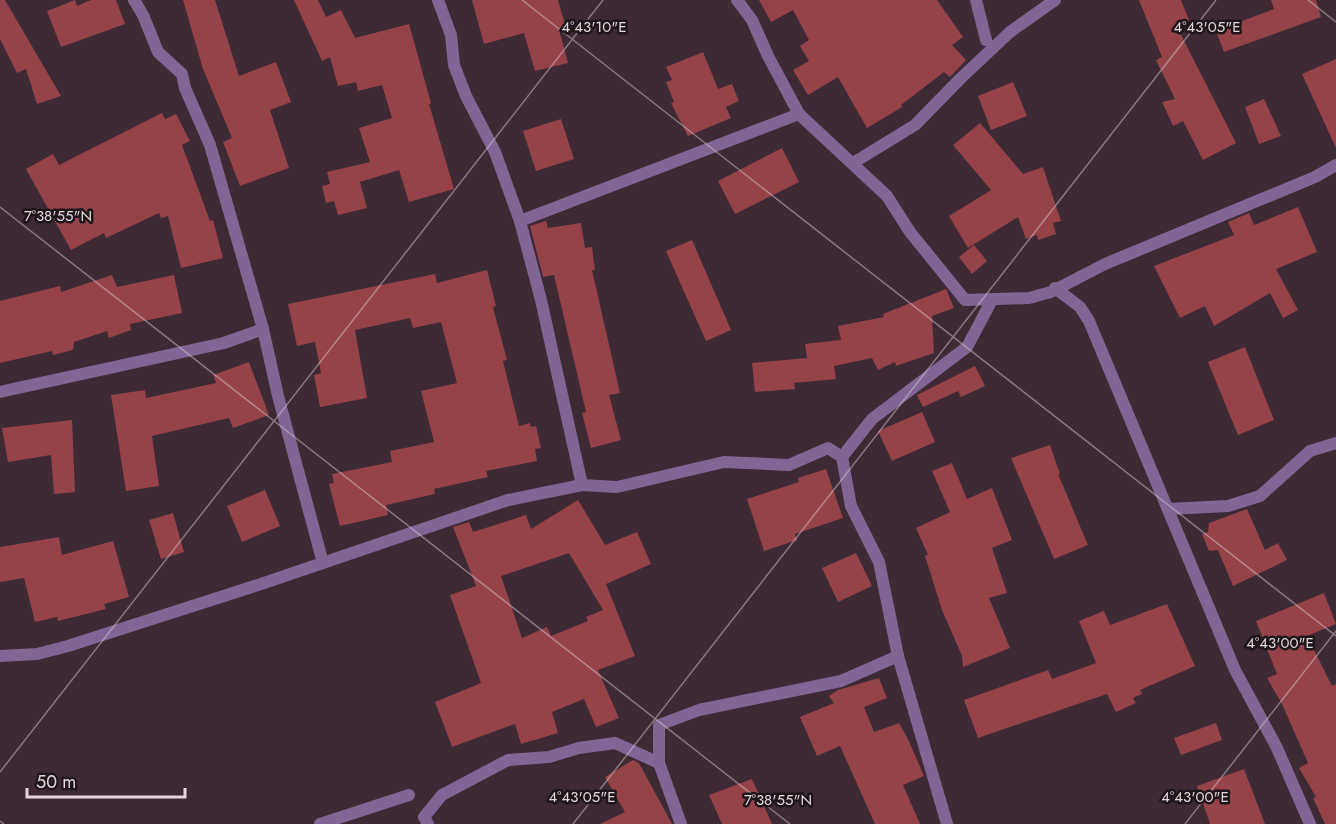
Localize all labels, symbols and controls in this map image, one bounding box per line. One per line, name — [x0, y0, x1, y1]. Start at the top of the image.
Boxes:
text: 4°43'10"E — [561, 16, 627, 38]
text: 4°43'05"E — [1174, 16, 1240, 38]
text: 7°38'55"N — [24, 205, 92, 227]
text: 4°43'00"E — [1246, 632, 1314, 654]
scale bar — [27, 761, 184, 799]
text: 50 m — [36, 769, 76, 795]
text: 4°43'05"E — [549, 786, 615, 808]
text: 4°43'00"E — [1161, 786, 1229, 808]
text: 7°38'55"N — [744, 789, 812, 811]

